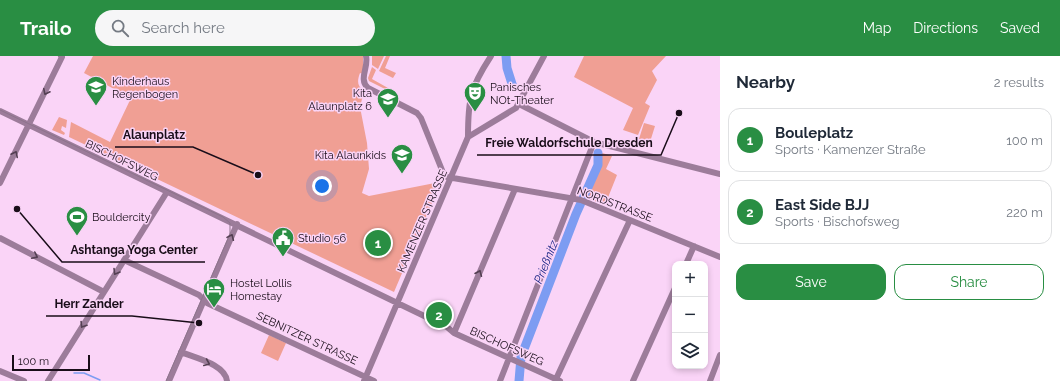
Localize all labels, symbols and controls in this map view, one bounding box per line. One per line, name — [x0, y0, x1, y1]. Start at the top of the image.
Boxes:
search box — [95, 10, 375, 46]
text: Trailo — [20, 17, 71, 39]
icon: search — [109, 17, 131, 39]
text: Search here — [141, 19, 225, 37]
text: Map — [863, 20, 891, 36]
text: Directions — [913, 20, 978, 36]
text: Saved — [1000, 20, 1040, 36]
text: Nearby — [736, 72, 795, 92]
school or university icon: Kinderhaus Regenbogen — [83, 74, 109, 107]
place label: Kinderhaus Regenbogen — [112, 75, 178, 101]
text: 2 results — [994, 75, 1044, 90]
theatre icon: Panisches NOt-Theater — [462, 80, 488, 113]
place label: Panisches NOt-Theater — [490, 81, 554, 107]
school or university icon: Kita Alaunplatz 6 — [375, 86, 401, 119]
place label: Kita Alaunplatz 6 — [308, 87, 372, 113]
one-way arrow — [43, 88, 51, 95]
callout: Alaunplatz — [115, 123, 193, 147]
text: Bouleplatz — [775, 124, 853, 142]
text: Alaunplatz — [123, 128, 185, 142]
callout: Freie Waldorfschule Dresden — [477, 131, 661, 155]
text: 1 — [747, 133, 753, 148]
text: 100 m — [1006, 133, 1043, 148]
text: Freie Waldorfschule Dresden — [485, 136, 653, 150]
street label: BISCHOFSWEG — [83, 137, 160, 184]
school or university icon: Kita Alaunkids — [389, 142, 415, 175]
text: Sports · Kamenzer Straße — [775, 142, 926, 157]
place label: Kita Alaunkids — [315, 149, 386, 162]
one-way arrow — [10, 151, 17, 159]
street label: KAMENZER STRASSE — [395, 167, 450, 275]
your location — [312, 176, 332, 196]
street label: NORDSTRASSE — [575, 184, 655, 225]
text: East Side BJJ — [775, 196, 869, 214]
sports icon: Bouldercity — [64, 204, 90, 237]
text: 2 — [746, 205, 754, 220]
text: 220 m — [1006, 205, 1043, 220]
place label: Bouldercity — [92, 211, 151, 224]
text: Sports · Bischofsweg — [775, 214, 899, 229]
public building icon: Studio 56 — [270, 225, 296, 258]
pin: 1 — [365, 228, 391, 258]
place label: Studio 56 — [298, 232, 346, 245]
one-way arrow — [226, 234, 234, 242]
callout: Ashtanga Yoga Center — [62, 238, 205, 262]
water label: Prießnitz — [531, 238, 561, 286]
text: Ashtanga Yoga Center — [70, 243, 198, 257]
one-way arrow — [30, 252, 38, 259]
map controls — [672, 261, 708, 369]
button: + — [672, 261, 708, 297]
button: Save — [736, 264, 886, 300]
button: Share — [894, 264, 1044, 300]
one-way arrow — [114, 268, 121, 275]
one-way arrow — [475, 269, 483, 276]
hotel icon: Hostel Lollis Homestay — [201, 276, 227, 309]
place label: Hostel Lollis Homestay — [230, 277, 292, 303]
callout: Herr Zander — [46, 292, 132, 316]
text: Herr Zander — [54, 297, 124, 311]
button: − — [672, 297, 708, 333]
pin: 2 — [426, 300, 452, 330]
street label: SEBNITZER STRASSE — [254, 309, 360, 368]
one-way arrow — [81, 321, 88, 328]
street label: BISCHOFSWEG — [468, 324, 546, 369]
button: layers — [672, 333, 708, 369]
scale bar — [12, 353, 90, 372]
text: 100 m — [18, 355, 49, 368]
one-way arrow — [203, 358, 211, 366]

